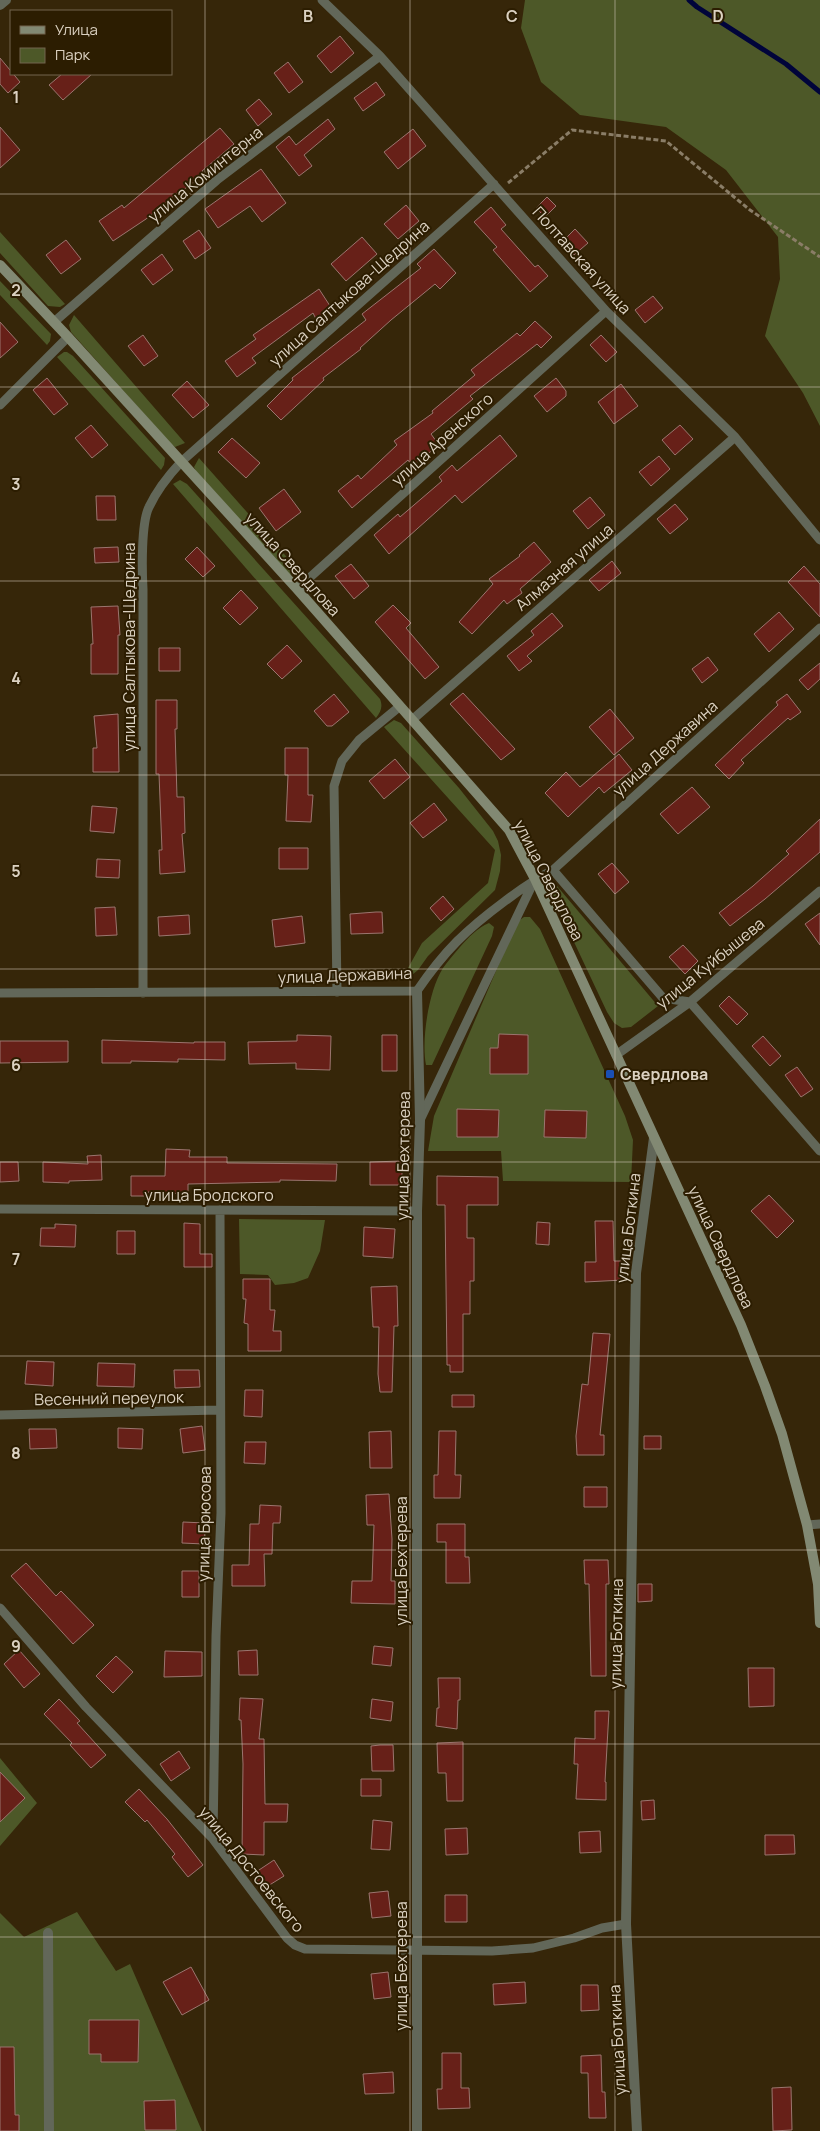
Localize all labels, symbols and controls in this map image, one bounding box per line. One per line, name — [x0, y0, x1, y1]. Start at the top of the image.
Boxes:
text: B — [303, 5, 313, 27]
text: C — [506, 5, 518, 27]
text: D — [712, 5, 724, 27]
legend — [10, 10, 172, 75]
text: Улица — [55, 19, 98, 40]
text: Парк — [55, 44, 91, 65]
text: 1 — [12, 86, 20, 108]
street label: улица Коминтерна — [143, 121, 267, 227]
street label: Полтавская улица — [528, 201, 636, 319]
street label: улица Салтыкова-Щедрина — [264, 215, 434, 371]
text: 2 — [11, 279, 21, 301]
street label: улица Аренского — [386, 387, 498, 491]
text: 3 — [11, 473, 21, 495]
street label: улица Свердлова — [240, 507, 346, 621]
street label: Алмазная улица — [510, 518, 618, 616]
street label: улица Салтыкова-Щедрина — [118, 543, 140, 751]
text: 4 — [11, 667, 21, 689]
street label: улица Державина — [608, 695, 722, 801]
street label: улица Свердлова — [509, 816, 589, 944]
text: 5 — [11, 860, 21, 882]
street label: улица Куйбышева — [651, 912, 769, 1014]
street label: улица Державина — [277, 962, 413, 988]
text: 6 — [11, 1054, 21, 1076]
place label: Свердлова — [620, 1063, 708, 1085]
marker: Свердлова — [604, 1068, 616, 1080]
street label: улица Бехтерева — [391, 1091, 415, 1221]
street label: улица Боткина — [610, 1172, 646, 1284]
street label: улица Свердлова — [683, 1182, 759, 1312]
street label: улица Бродского — [144, 1184, 274, 1206]
text: 7 — [12, 1248, 20, 1270]
street label: Весенний переулок — [34, 1386, 185, 1410]
text: 8 — [11, 1442, 21, 1464]
street label: улица Брюсова — [192, 1466, 216, 1582]
street label: улица Бехтерева — [390, 1496, 412, 1626]
street label: улица Боткина — [604, 1578, 628, 1690]
text: 9 — [11, 1635, 21, 1657]
street label: улица Достоевского — [194, 1801, 310, 1937]
street label: улица Бехтерева — [390, 1901, 412, 2031]
street label: улица Боткина — [603, 1984, 631, 2096]

